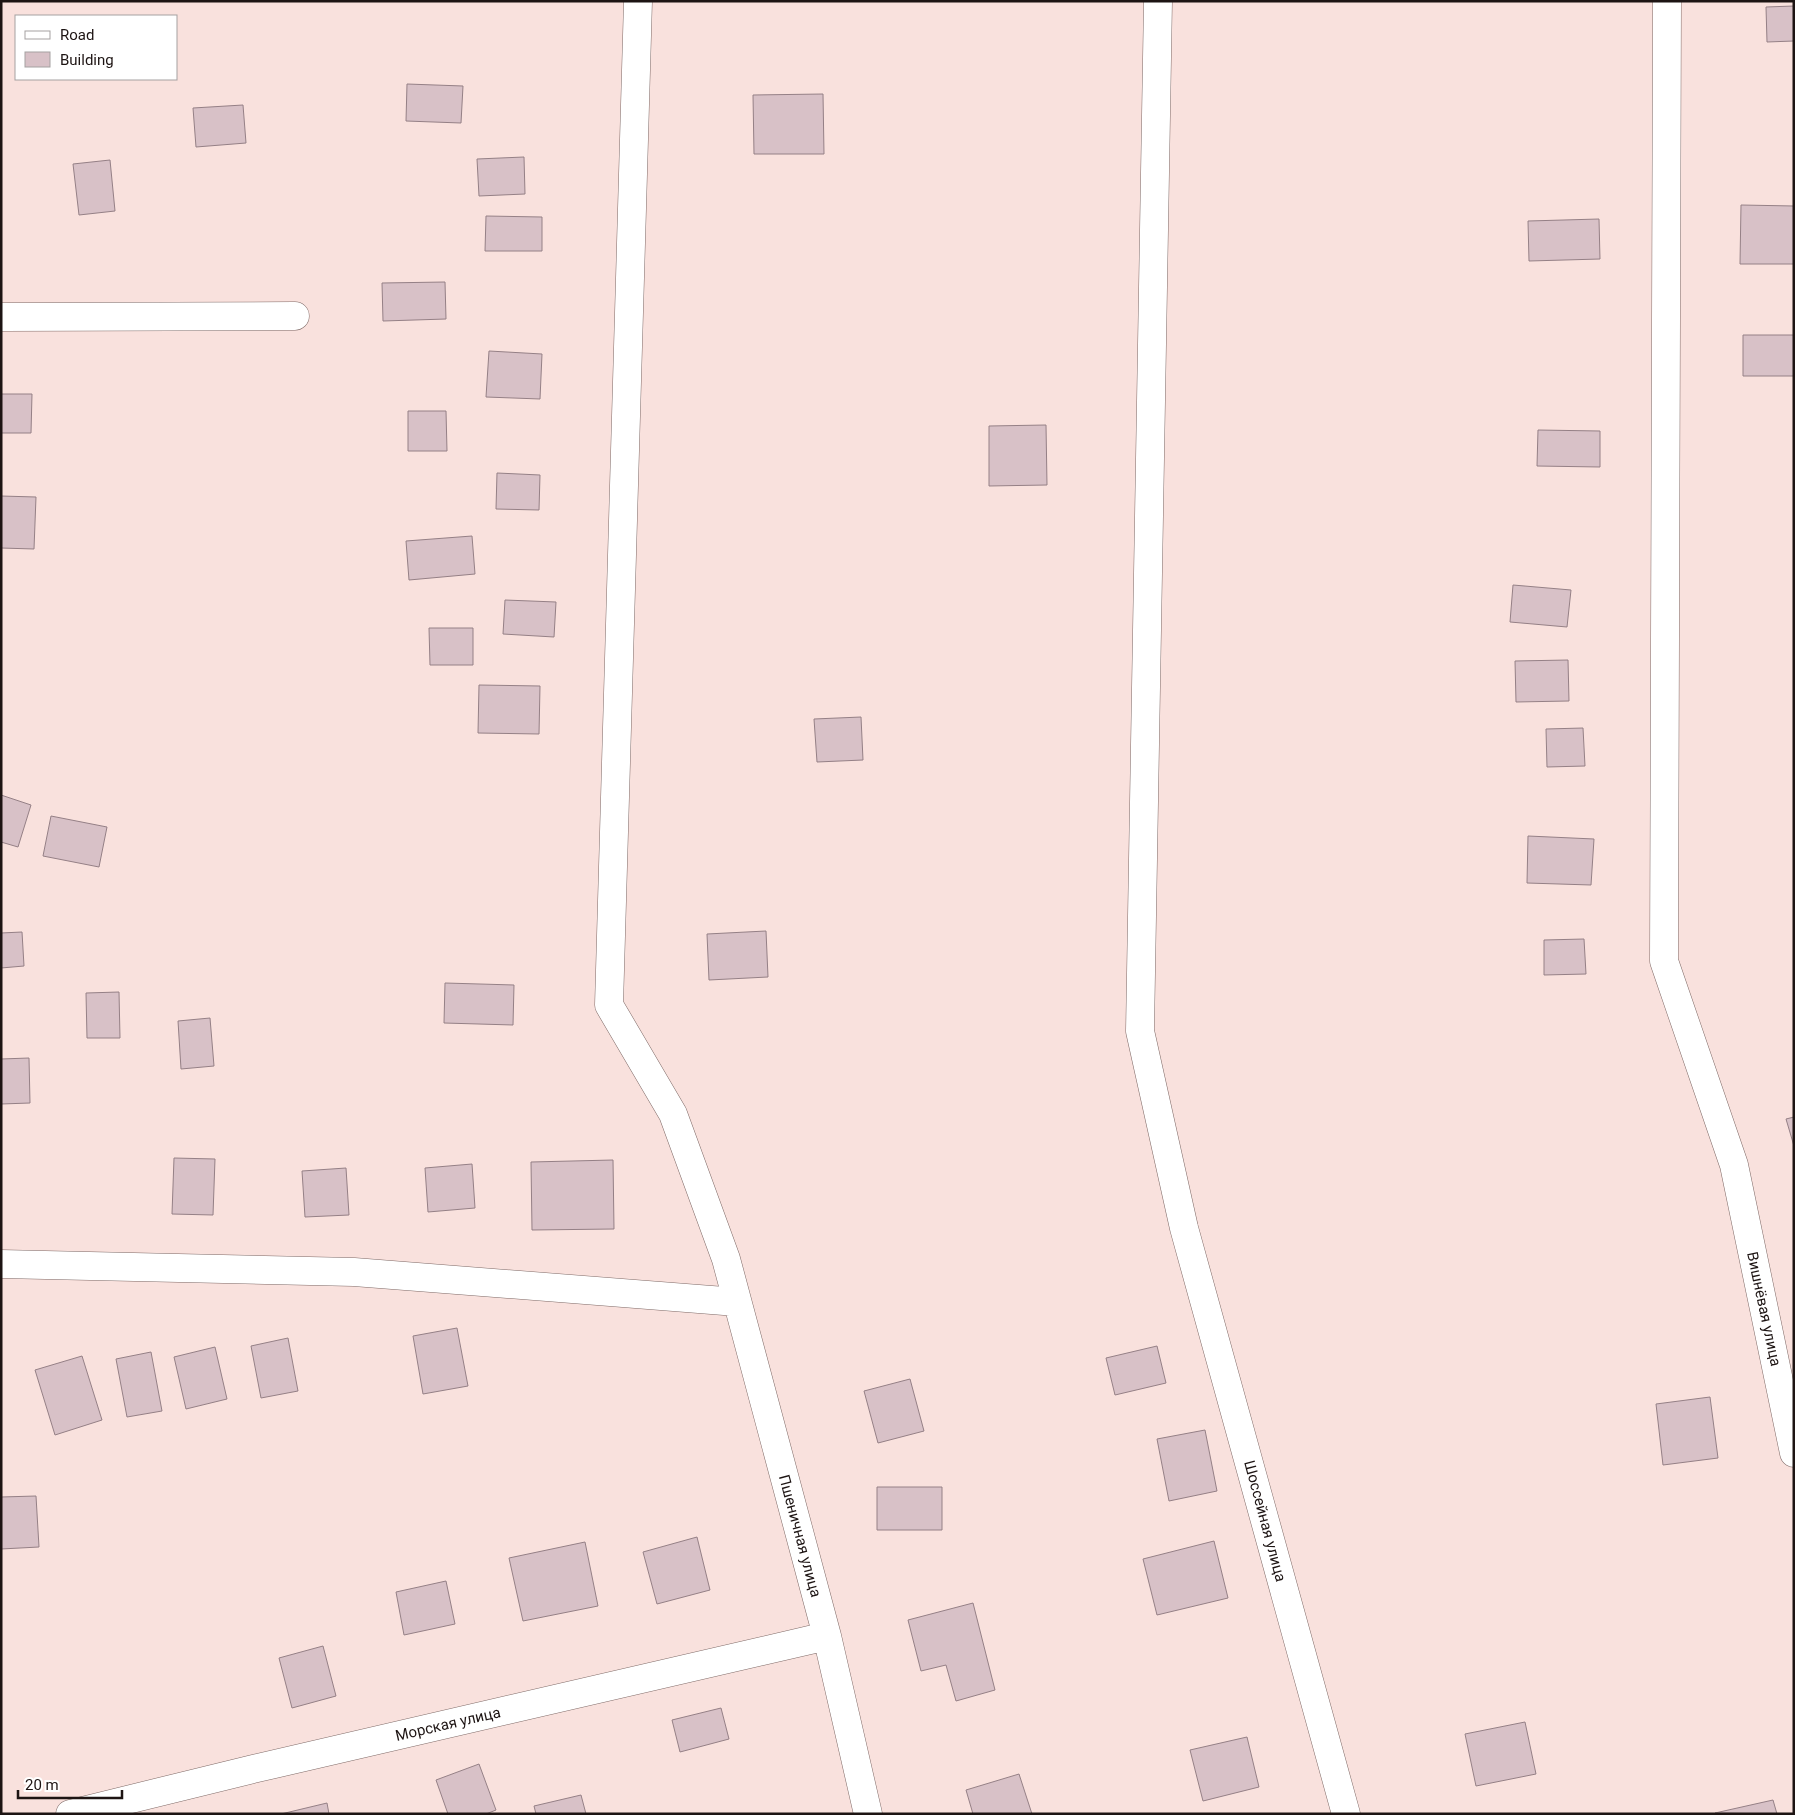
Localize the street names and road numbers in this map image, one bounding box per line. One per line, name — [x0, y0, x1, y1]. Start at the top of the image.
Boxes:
street label: Вишнёвая улица — [1743, 1250, 1785, 1368]
street label: Шоссейная улица — [1240, 1458, 1290, 1584]
street label: Пшеничная улица — [775, 1473, 825, 1599]
street label: Морская улица — [394, 1703, 502, 1745]

